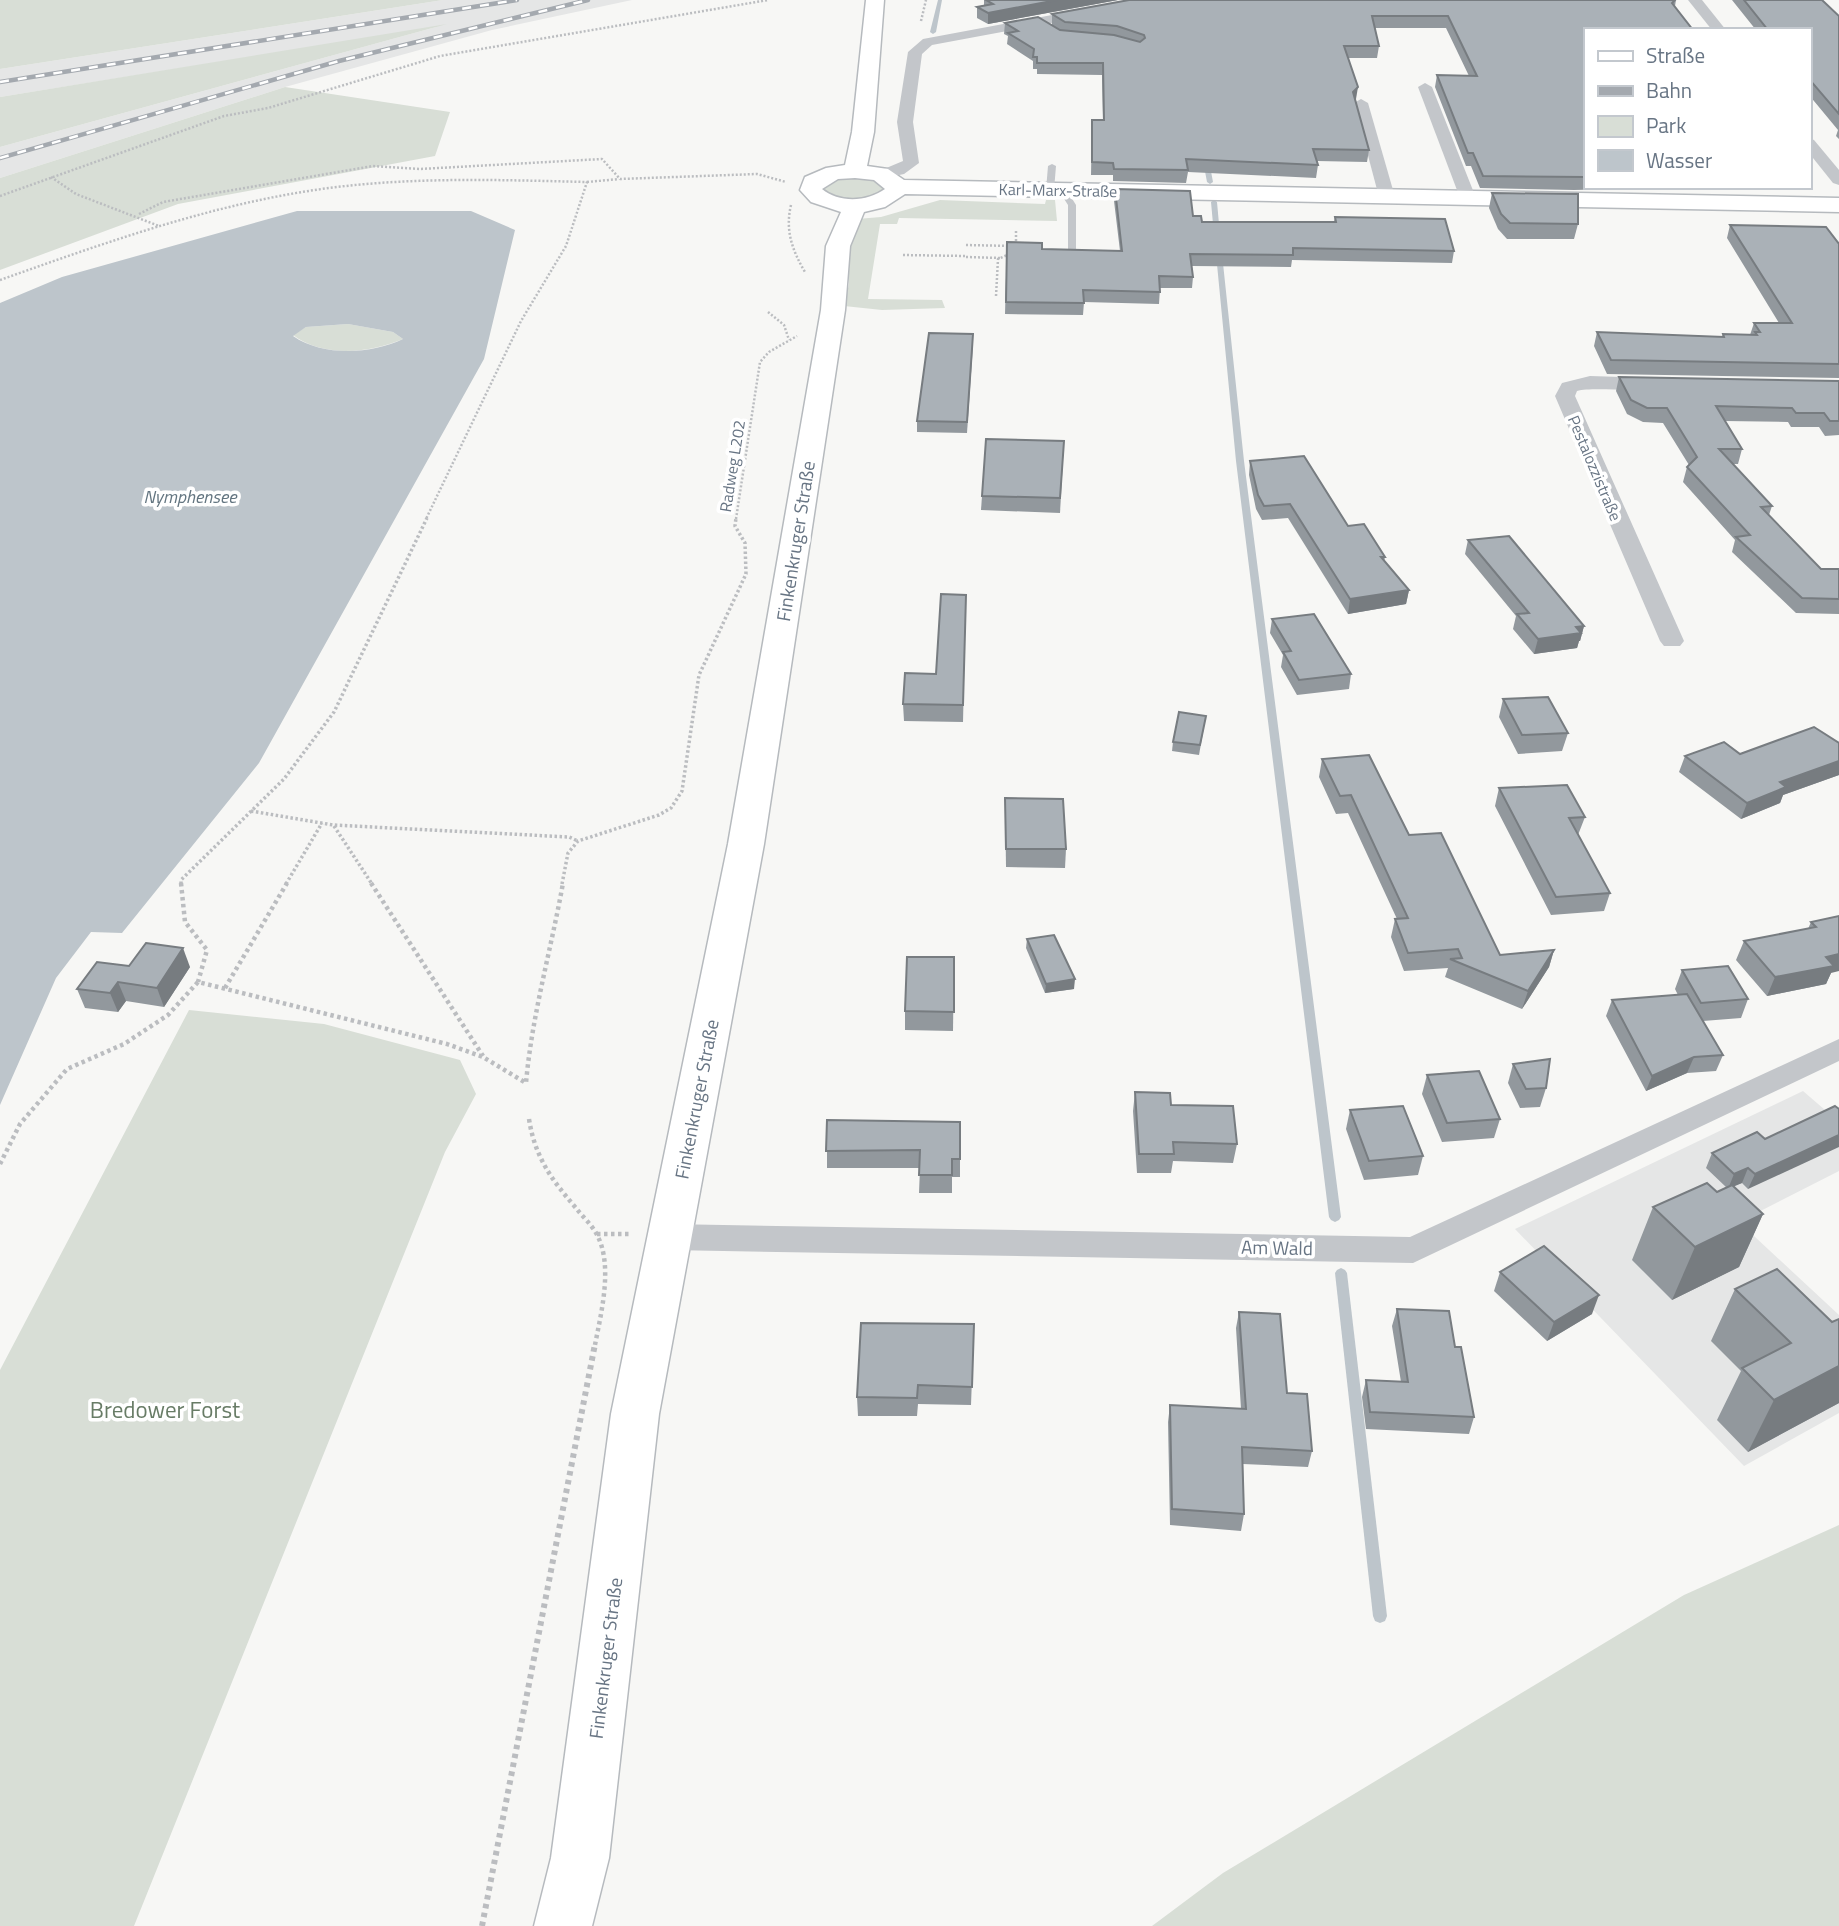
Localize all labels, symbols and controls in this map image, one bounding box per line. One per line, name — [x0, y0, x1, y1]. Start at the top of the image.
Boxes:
legend — [1584, 28, 1811, 189]
text: Straße — [1646, 39, 1705, 71]
text: Bahn — [1646, 74, 1692, 106]
text: Park — [1646, 109, 1686, 141]
text: Wasser — [1646, 144, 1712, 176]
street label: Karl-Marx-Straße — [998, 177, 1118, 203]
street label: Pestalozzistraße — [1562, 411, 1628, 525]
street label: Radweg L202 — [713, 418, 751, 514]
street label: Finkenkruger Straße — [768, 459, 822, 623]
water label: Nymphensee — [143, 483, 238, 510]
street label: Finkenkruger Straße — [666, 1017, 726, 1181]
street label: Am Wald — [1241, 1232, 1313, 1262]
park label: Bredower Forst — [90, 1392, 240, 1427]
street label: Finkenkruger Straße — [581, 1576, 629, 1740]

